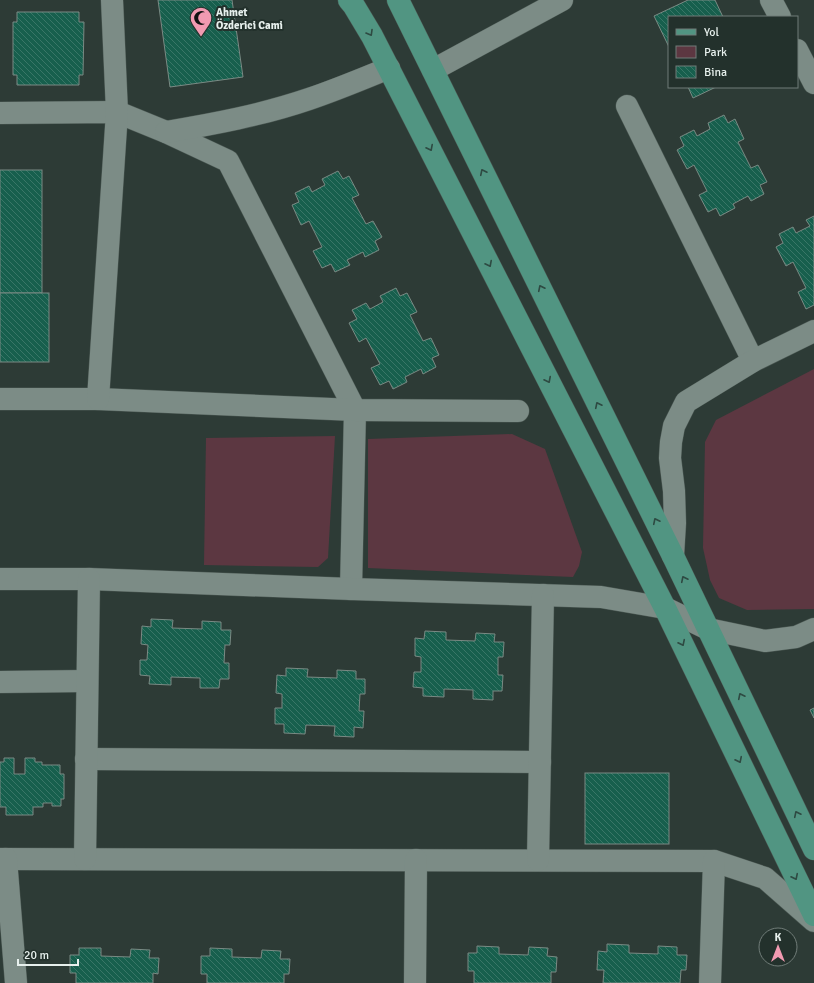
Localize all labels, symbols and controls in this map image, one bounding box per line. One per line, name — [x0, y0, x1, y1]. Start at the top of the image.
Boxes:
mosque icon: Ahmet Özderici Cami — [188, 5, 214, 38]
place label: Ahmet Özderici Cami — [216, 6, 283, 32]
legend — [668, 16, 798, 88]
text: Yol — [704, 25, 720, 40]
one-way arrow — [366, 29, 373, 36]
text: Park — [704, 45, 727, 60]
text: Bina — [704, 65, 727, 80]
one-way arrow — [425, 144, 432, 152]
one-way arrow — [480, 169, 488, 176]
one-way arrow — [484, 260, 492, 267]
one-way arrow — [538, 285, 546, 293]
one-way arrow — [543, 376, 551, 383]
one-way arrow — [595, 402, 603, 409]
one-way arrow — [653, 518, 661, 526]
one-way arrow — [681, 576, 689, 584]
one-way arrow — [677, 639, 685, 647]
one-way arrow — [738, 693, 746, 701]
one-way arrow — [734, 756, 742, 763]
one-way arrow — [794, 810, 802, 818]
one-way arrow — [791, 873, 798, 880]
north arrow — [758, 927, 798, 967]
text: K — [775, 931, 782, 944]
scale bar — [18, 941, 78, 967]
text: 20 m — [24, 948, 49, 963]

